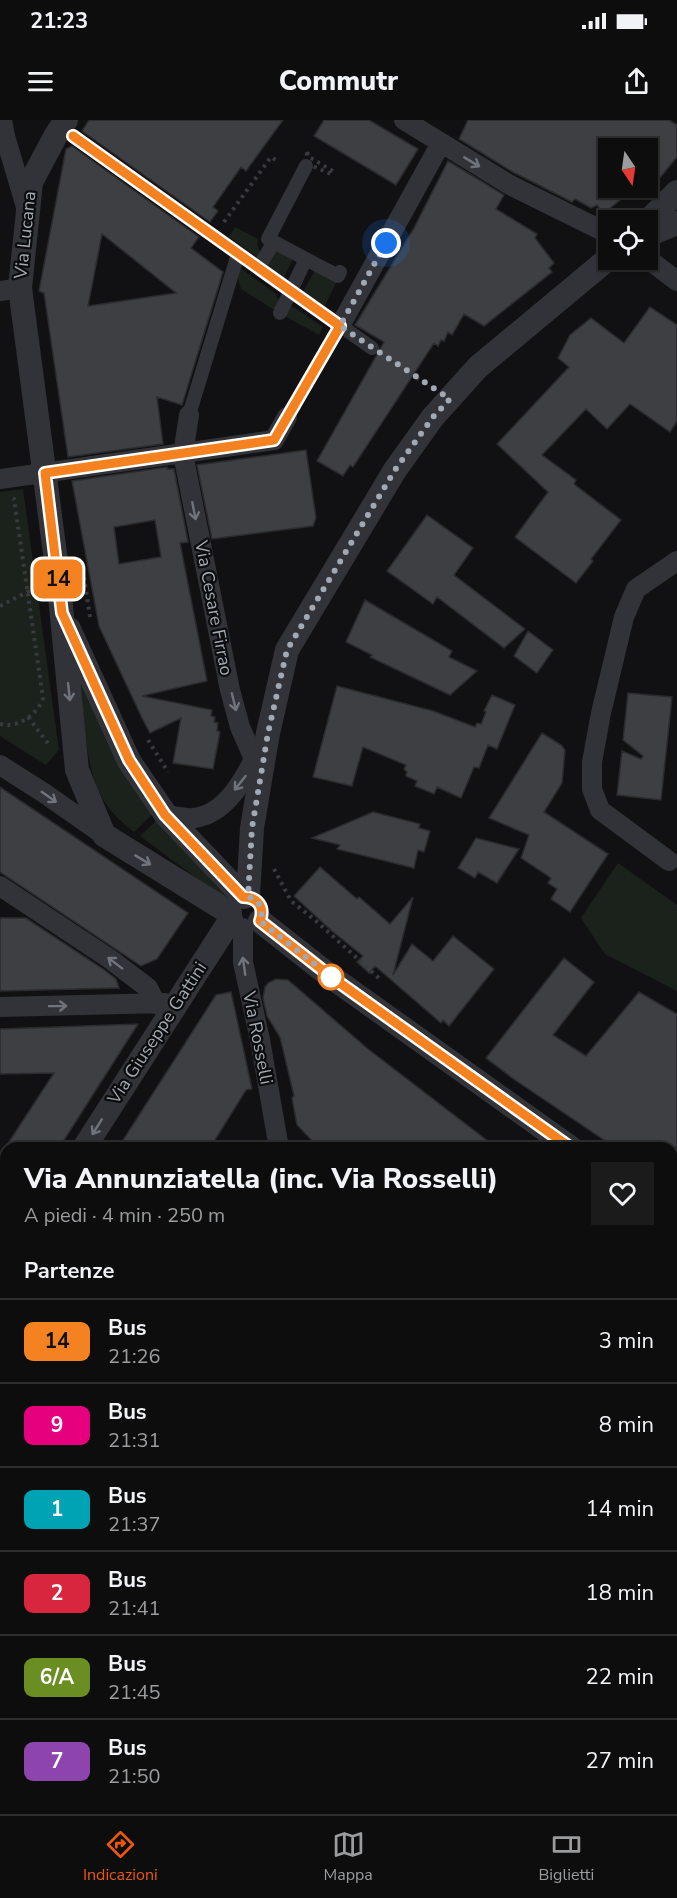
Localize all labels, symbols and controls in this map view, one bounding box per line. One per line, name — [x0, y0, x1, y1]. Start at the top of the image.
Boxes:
text: 21:23 — [30, 6, 88, 36]
text: Commutr — [279, 63, 398, 100]
icon: menu — [24, 65, 57, 98]
icon: share — [620, 65, 653, 98]
north arrow — [598, 138, 658, 198]
map controls — [598, 138, 658, 270]
one-way arrow — [463, 156, 480, 168]
street label: Via Lucana — [8, 190, 42, 281]
button: locate — [598, 210, 658, 270]
your location — [371, 228, 401, 258]
one-way arrow — [189, 501, 200, 521]
street label: Via Cesare Firrao — [189, 538, 239, 677]
line badge: 14 — [31, 560, 85, 598]
text: 14 — [45, 565, 71, 593]
one-way arrow — [64, 682, 75, 702]
one-way arrow — [228, 693, 240, 712]
one-way arrow — [233, 775, 246, 791]
one-way arrow — [41, 791, 57, 803]
one-way arrow — [134, 855, 151, 867]
street label: Via Giuseppe Gattini — [101, 957, 212, 1110]
one-way arrow — [108, 957, 124, 969]
one-way arrow — [239, 957, 250, 977]
unlabelled marker — [318, 964, 344, 990]
street label: Via Rosselli — [237, 988, 279, 1087]
one-way arrow — [48, 1000, 68, 1011]
one-way arrow — [91, 1118, 103, 1135]
text: Via Annunziatella (inc. Via Rosselli) — [24, 1160, 498, 1198]
button: heart — [591, 1162, 654, 1225]
text: A piedi · 4 min · 250 m — [24, 1202, 225, 1229]
text: Partenze — [24, 1256, 114, 1286]
text: Bus — [108, 1313, 147, 1343]
text: 3 min — [599, 1326, 654, 1356]
text: 14 — [44, 1327, 70, 1355]
text: 21:26 — [108, 1343, 161, 1370]
text: Bus — [108, 1397, 147, 1427]
text: 8 min — [599, 1410, 654, 1440]
text: 9 — [51, 1411, 63, 1439]
text: 21:31 — [108, 1427, 161, 1454]
text: Bus — [108, 1481, 147, 1511]
text: 14 min — [586, 1494, 654, 1524]
text: 1 — [51, 1495, 63, 1523]
text: 21:37 — [108, 1511, 161, 1538]
text: Bus — [108, 1565, 147, 1595]
text: 18 min — [586, 1578, 654, 1608]
text: 2 — [51, 1579, 63, 1607]
text: 21:41 — [108, 1595, 161, 1622]
text: Bus — [108, 1649, 147, 1679]
text: 22 min — [586, 1662, 654, 1692]
text: 6/A — [40, 1663, 74, 1691]
text: 21:45 — [108, 1679, 161, 1706]
text: Bus — [108, 1733, 147, 1763]
text: 27 min — [586, 1746, 654, 1776]
text: 7 — [51, 1747, 63, 1775]
text: 21:50 — [108, 1763, 161, 1790]
tab: Indicazioni — [83, 1828, 158, 1886]
tab: Mappa — [324, 1828, 373, 1886]
tab: Biglietti — [539, 1828, 594, 1886]

